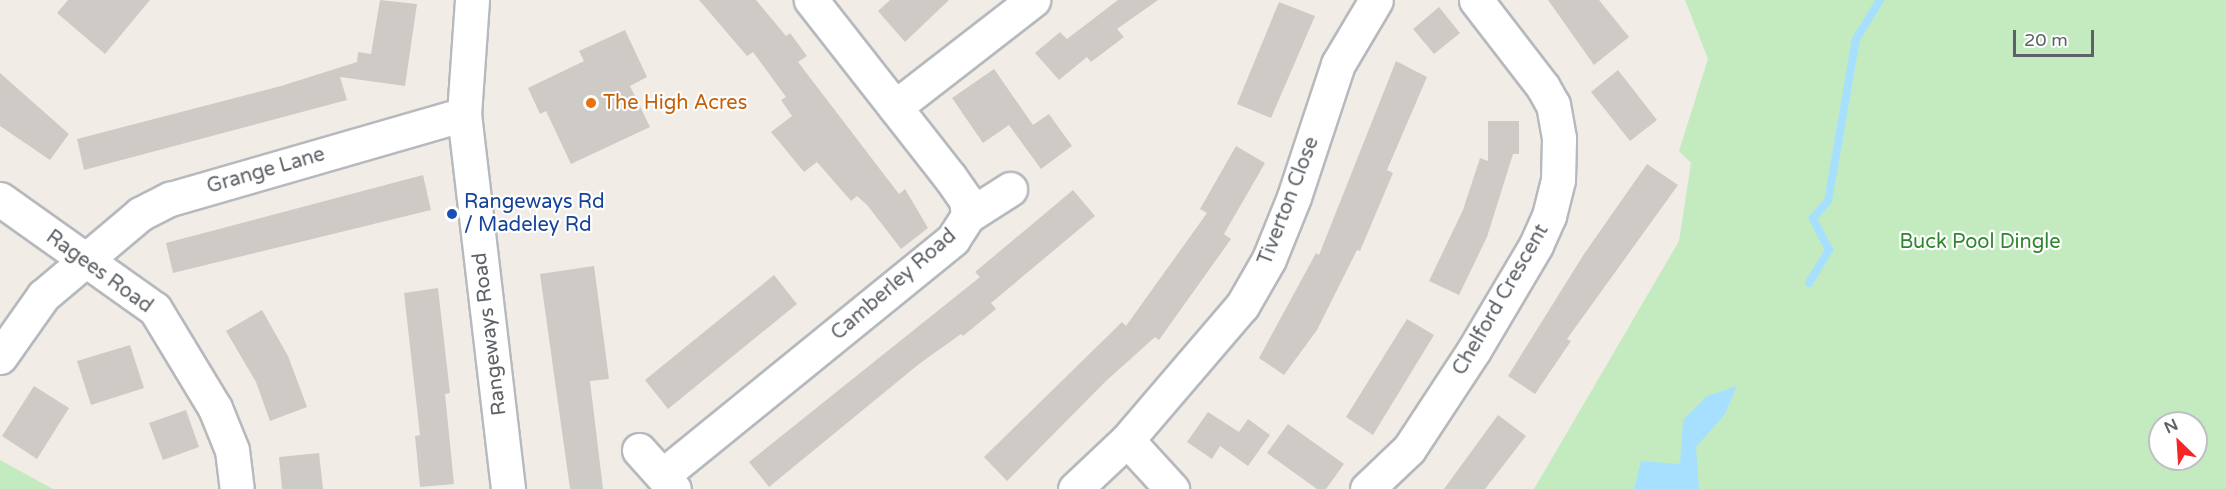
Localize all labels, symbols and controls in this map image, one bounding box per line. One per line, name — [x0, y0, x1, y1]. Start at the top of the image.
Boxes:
scale bar — [2016, 18, 2097, 56]
text: 20 m — [2024, 29, 2068, 51]
place label: The High Acres — [603, 91, 747, 115]
marker: The High Acres — [584, 96, 598, 110]
street label: Tiverton Close — [1254, 133, 1324, 269]
street label: Grange Lane — [204, 143, 328, 199]
place label: Rangeways Rd / Madeley Rd — [464, 190, 605, 237]
marker: Rangeways Rd / Madeley Rd — [445, 207, 459, 221]
street label: Chelford Crescent — [1448, 220, 1554, 380]
street label: Camberley Road — [827, 224, 961, 346]
street label: Ragees Road — [41, 225, 157, 319]
park label: Buck Pool Dingle — [1899, 230, 2061, 254]
street label: Rangeways Road — [468, 251, 512, 417]
north arrow — [2148, 411, 2208, 471]
text: N — [2161, 415, 2181, 438]

